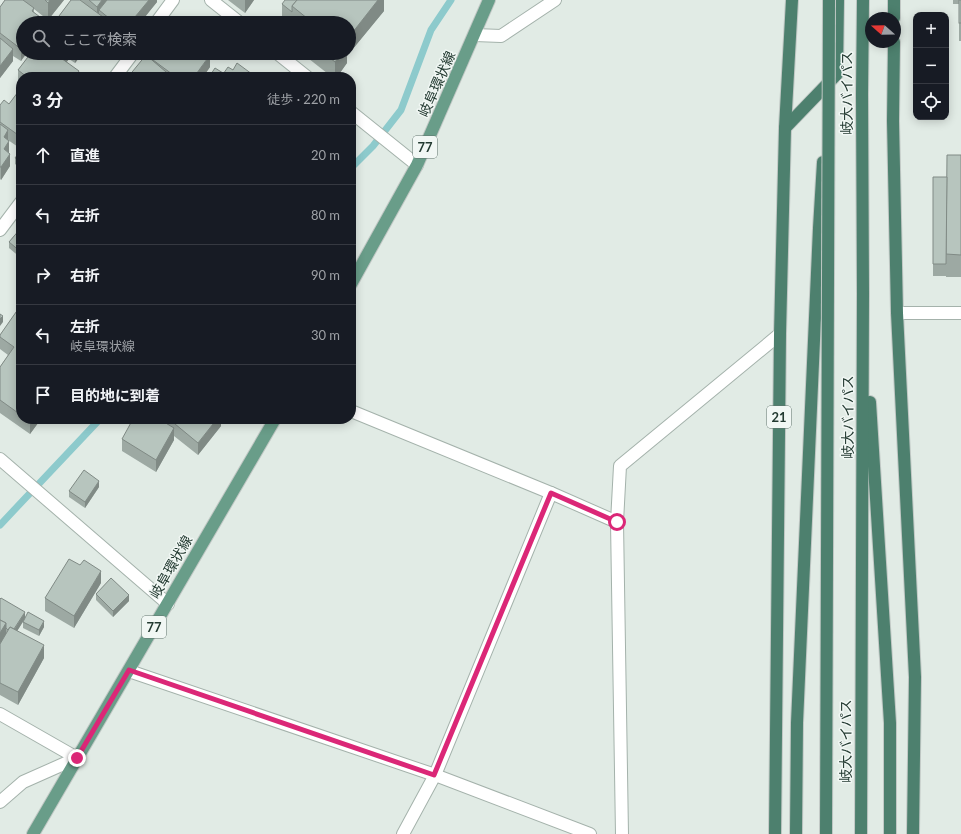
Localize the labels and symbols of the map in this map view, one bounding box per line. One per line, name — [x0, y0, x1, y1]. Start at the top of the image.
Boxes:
north arrow — [865, 12, 901, 48]
street label: 岐阜環状線 — [415, 48, 459, 119]
street label: 岐大バイパス — [838, 51, 855, 135]
road number: 77 — [413, 136, 437, 158]
street label: 岐大バイパス — [839, 375, 856, 459]
road number: 21 — [767, 406, 791, 428]
route start — [608, 513, 626, 531]
street label: 岐阜環状線 — [146, 532, 195, 601]
road number: 77 — [142, 616, 166, 638]
street label: 岐大バイパス — [837, 699, 854, 783]
route end — [68, 749, 86, 767]

